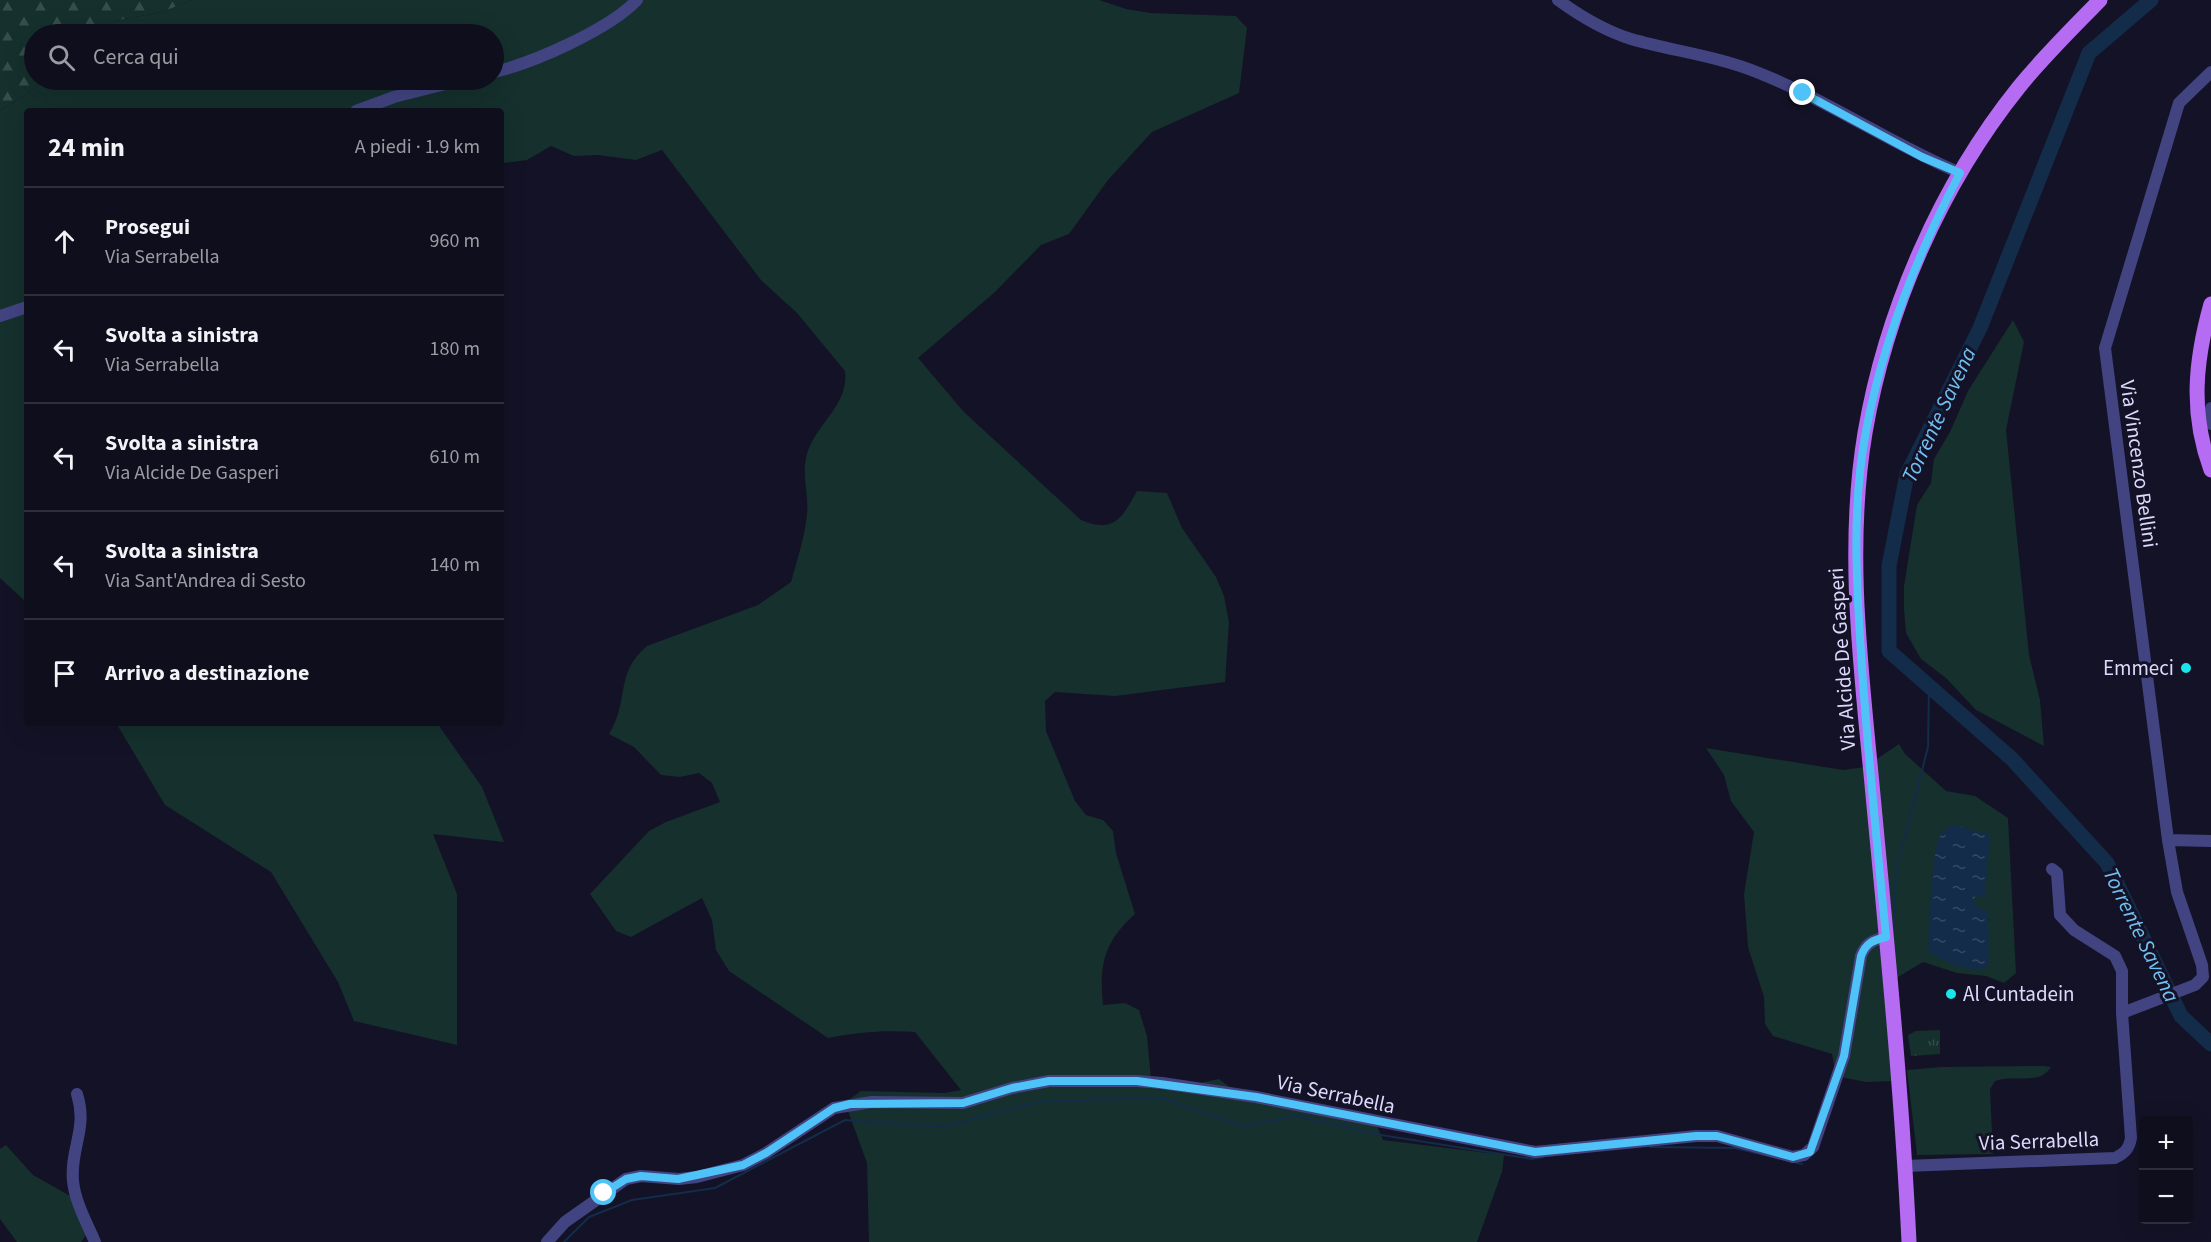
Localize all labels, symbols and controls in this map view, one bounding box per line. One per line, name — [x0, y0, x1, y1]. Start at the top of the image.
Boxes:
search box — [24, 24, 504, 90]
icon: search — [45, 41, 78, 74]
text: Cerca qui — [93, 41, 179, 73]
route end — [1789, 79, 1815, 105]
text: 24 min — [48, 129, 125, 166]
text: A piedi · 1.9 km — [355, 133, 480, 161]
text: Prosegui — [105, 211, 190, 243]
icon: ahead — [48, 225, 81, 258]
text: 960 m — [430, 227, 480, 255]
text: Via Serrabella — [105, 243, 220, 271]
text: Svolta a sinistra — [105, 319, 259, 351]
icon: left — [48, 333, 81, 366]
text: 180 m — [430, 335, 480, 363]
water label: Torrente Savena — [1894, 342, 1985, 488]
text: Via Serrabella — [105, 351, 220, 379]
street label: Via Vincenzo Bellini — [2112, 378, 2166, 550]
text: Svolta a sinistra — [105, 427, 259, 459]
icon: left — [48, 441, 81, 474]
text: 610 m — [430, 443, 480, 471]
text: Via Alcide De Gasperi — [105, 459, 279, 487]
text: Svolta a sinistra — [105, 535, 259, 567]
icon: left — [48, 549, 81, 582]
text: 140 m — [430, 551, 480, 579]
text: Via Sant'Andrea di Sesto — [105, 567, 306, 595]
street label: Via Alcide De Gasperi — [1821, 567, 1863, 751]
place label: Emmeci — [2103, 653, 2174, 683]
icon: arrive — [48, 657, 81, 690]
text: Arrivo a destinazione — [105, 657, 310, 689]
marker: Emmeci — [2179, 661, 2193, 675]
water label: Torrente Savena — [2095, 862, 2188, 1008]
place label: Al Cuntadein — [1963, 979, 2075, 1009]
marker: Al Cuntadein — [1944, 987, 1958, 1001]
street label: Via Serrabella — [1274, 1067, 1398, 1121]
map controls — [2139, 1116, 2193, 1224]
button: + — [2139, 1116, 2193, 1170]
street label: Via Serrabella — [1978, 1124, 2100, 1158]
button: − — [2139, 1170, 2193, 1224]
route start — [590, 1179, 616, 1205]

